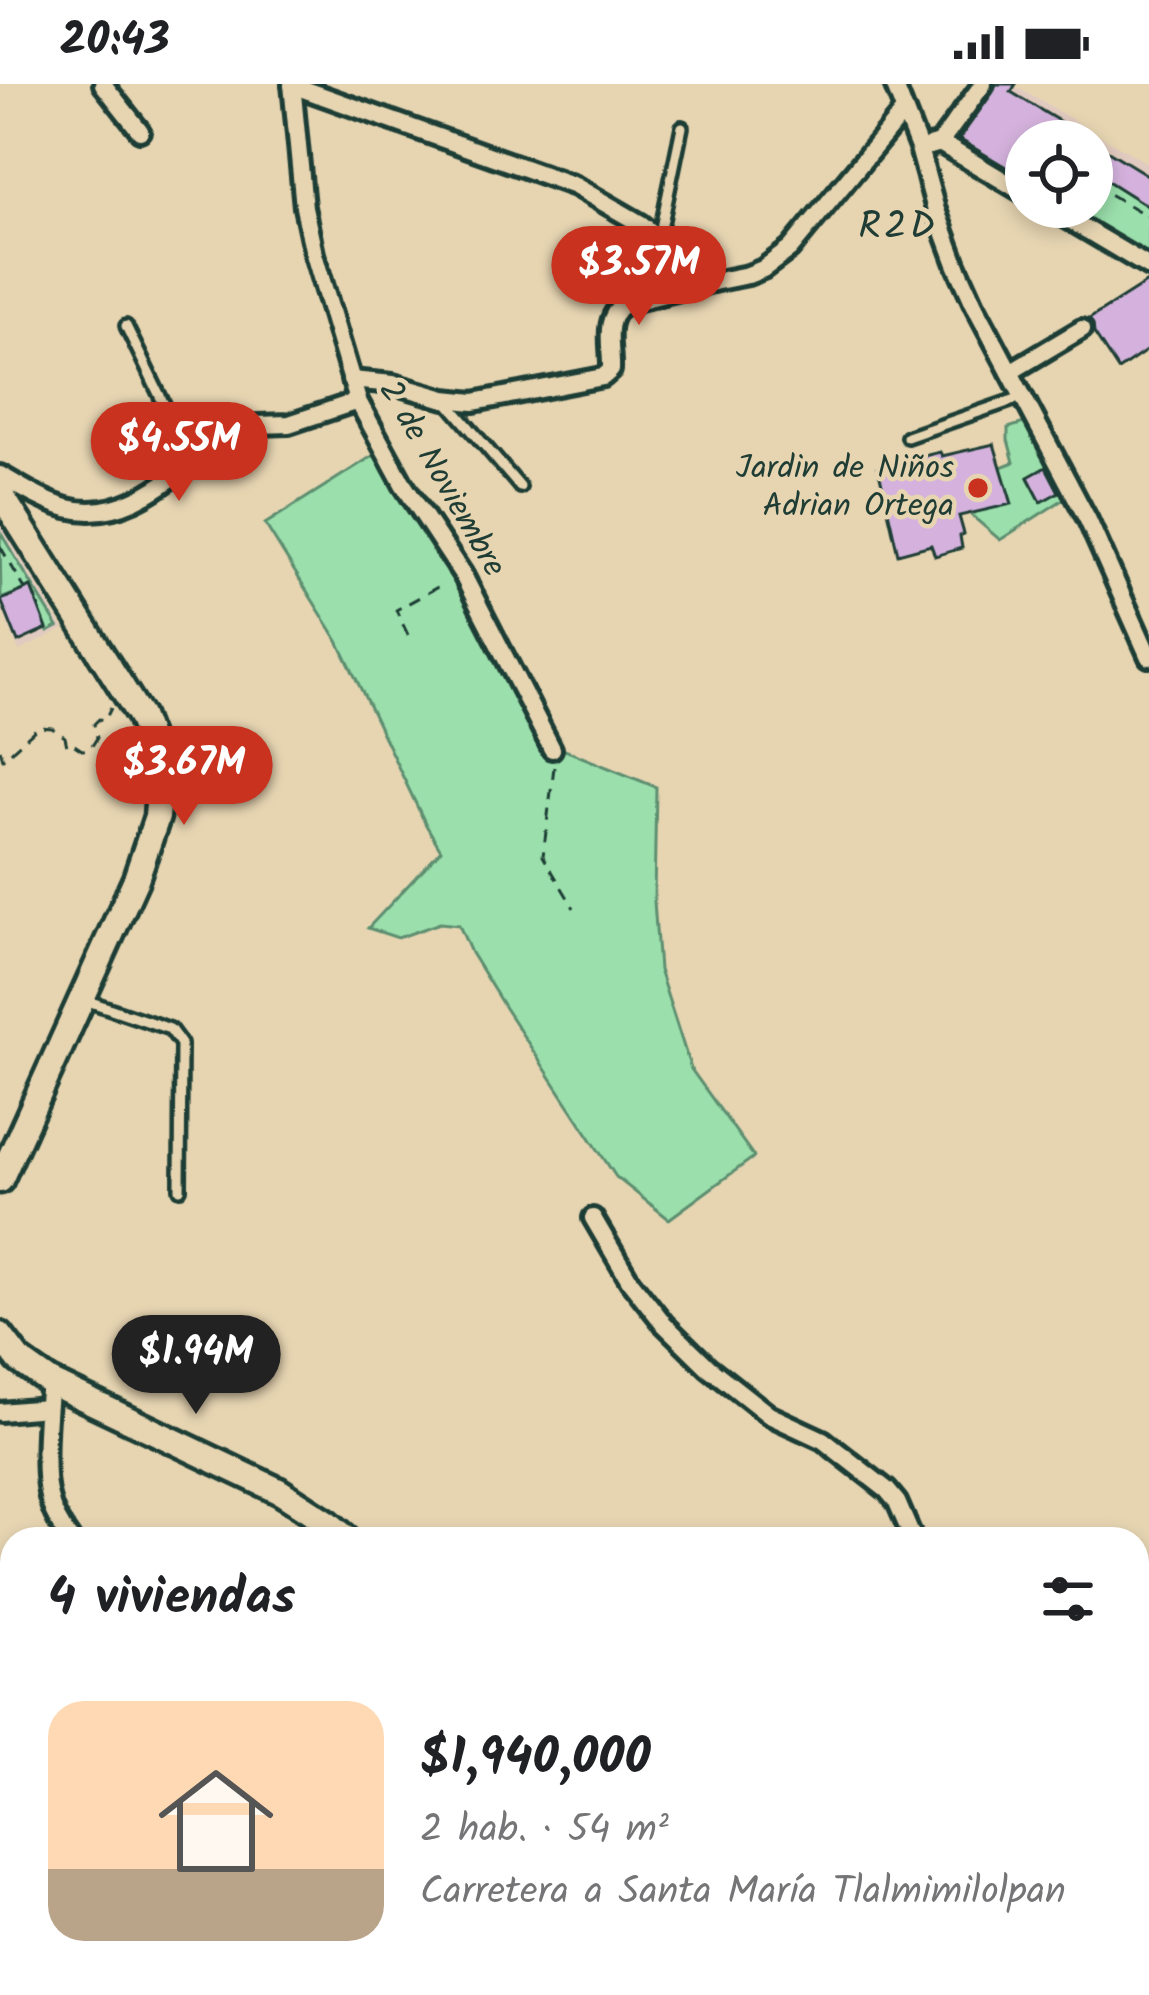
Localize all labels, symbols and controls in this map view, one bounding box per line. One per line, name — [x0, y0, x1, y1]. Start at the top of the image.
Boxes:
text: 20:43 — [60, 6, 170, 78]
map controls — [1005, 120, 1113, 228]
button: locate — [1005, 120, 1113, 228]
district label: R2D — [858, 197, 938, 259]
pin: $3.57M — [541, 226, 737, 328]
text: $3.57M — [578, 234, 700, 296]
street label: 2 de Noviembre — [363, 370, 519, 588]
pin: $4.55M — [81, 402, 277, 504]
text: $4.55M — [118, 410, 240, 472]
place label: Jardin de Niños Adrian Ortega — [736, 443, 954, 534]
marker: Jardin de Niños Adrian Ortega — [965, 475, 991, 501]
pin: $3.67M — [86, 726, 282, 828]
text: $3.67M — [123, 734, 245, 796]
pin: $1.94M — [98, 1315, 294, 1417]
text: $1.94M — [139, 1323, 253, 1385]
text: 4 viviendas — [48, 1559, 295, 1640]
icon: filters — [1035, 1566, 1101, 1632]
text: $1,940,000 — [420, 1719, 651, 1800]
icon: home — [144, 1749, 288, 1893]
text: 2 hab. · 54 m² — [420, 1800, 669, 1862]
text: Carretera a Santa María Tlalmimilolpan — [420, 1862, 1066, 1924]

